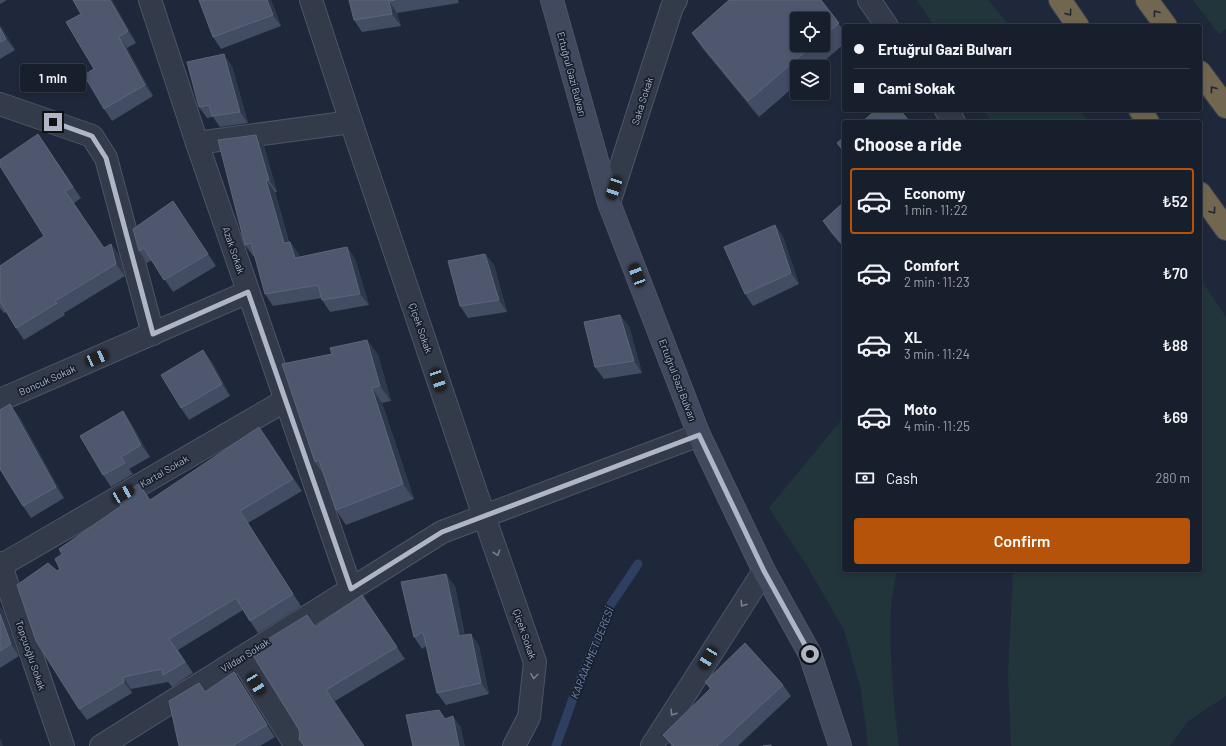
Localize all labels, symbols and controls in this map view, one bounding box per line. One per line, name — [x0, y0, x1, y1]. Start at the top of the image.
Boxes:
one-way arrow — [1064, 9, 1072, 16]
one-way arrow — [1153, 10, 1161, 17]
map controls — [790, 12, 830, 100]
button: locate — [790, 12, 830, 52]
street label: Ertuğrul Gazi Bulvarı — [555, 30, 589, 118]
text: Ertuğrul Gazi Bulvarı — [878, 40, 1012, 58]
button: layers — [790, 60, 830, 100]
callout: 1 min — [20, 64, 86, 92]
text: 1 min — [39, 70, 67, 86]
street label: Saka Sokak — [629, 76, 655, 126]
text: Cami Sokak — [878, 79, 955, 97]
one-way arrow — [1211, 87, 1218, 94]
route end — [44, 113, 62, 131]
text: Choose a ride — [854, 133, 962, 155]
car — [605, 175, 623, 201]
icon: car — [856, 183, 892, 219]
text: Economy — [904, 184, 965, 202]
text: ₺52 — [1162, 192, 1188, 210]
text: 1 min · 11:22 — [904, 202, 968, 218]
one-way arrow — [1208, 207, 1216, 214]
street label: Azak Sokak — [220, 225, 248, 275]
icon: car — [856, 255, 892, 291]
text: Comfort — [904, 256, 959, 274]
car — [627, 262, 647, 288]
text: ₺70 — [1162, 264, 1188, 282]
text: 2 min · 11:23 — [904, 274, 970, 290]
street label: Çiçek Sokak — [407, 301, 435, 355]
icon: car — [856, 327, 892, 363]
text: XL — [904, 328, 922, 346]
text: ₺88 — [1162, 336, 1188, 354]
street label: Ertuğrul Gazi Bulvarı — [657, 337, 699, 423]
text: 3 min · 11:24 — [904, 346, 970, 362]
car — [84, 348, 110, 368]
street label: Boncuk Sokak — [17, 362, 77, 398]
car — [428, 367, 448, 393]
icon: car — [856, 399, 892, 435]
text: Moto — [904, 400, 937, 418]
text: ₺69 — [1162, 408, 1188, 426]
text: 4 min · 11:25 — [904, 418, 970, 434]
street label: Kartal Sokak — [137, 452, 191, 490]
icon: cash — [854, 467, 876, 489]
text: Cash — [886, 469, 918, 487]
text: 280 m — [1156, 470, 1190, 486]
car — [110, 483, 136, 505]
button: Confirm — [854, 518, 1190, 564]
one-way arrow — [493, 549, 501, 556]
one-way arrow — [741, 599, 748, 606]
water label: KARAAHMET DERESİ — [566, 605, 616, 700]
street label: Çiçek Sokak — [511, 607, 539, 661]
street label: Topçuoğlu Sokak — [13, 618, 49, 692]
street label: Vildan Sokak — [218, 635, 272, 675]
car — [697, 645, 719, 671]
route start — [801, 645, 819, 663]
car — [245, 671, 267, 697]
one-way arrow — [529, 673, 538, 679]
one-way arrow — [670, 709, 678, 716]

